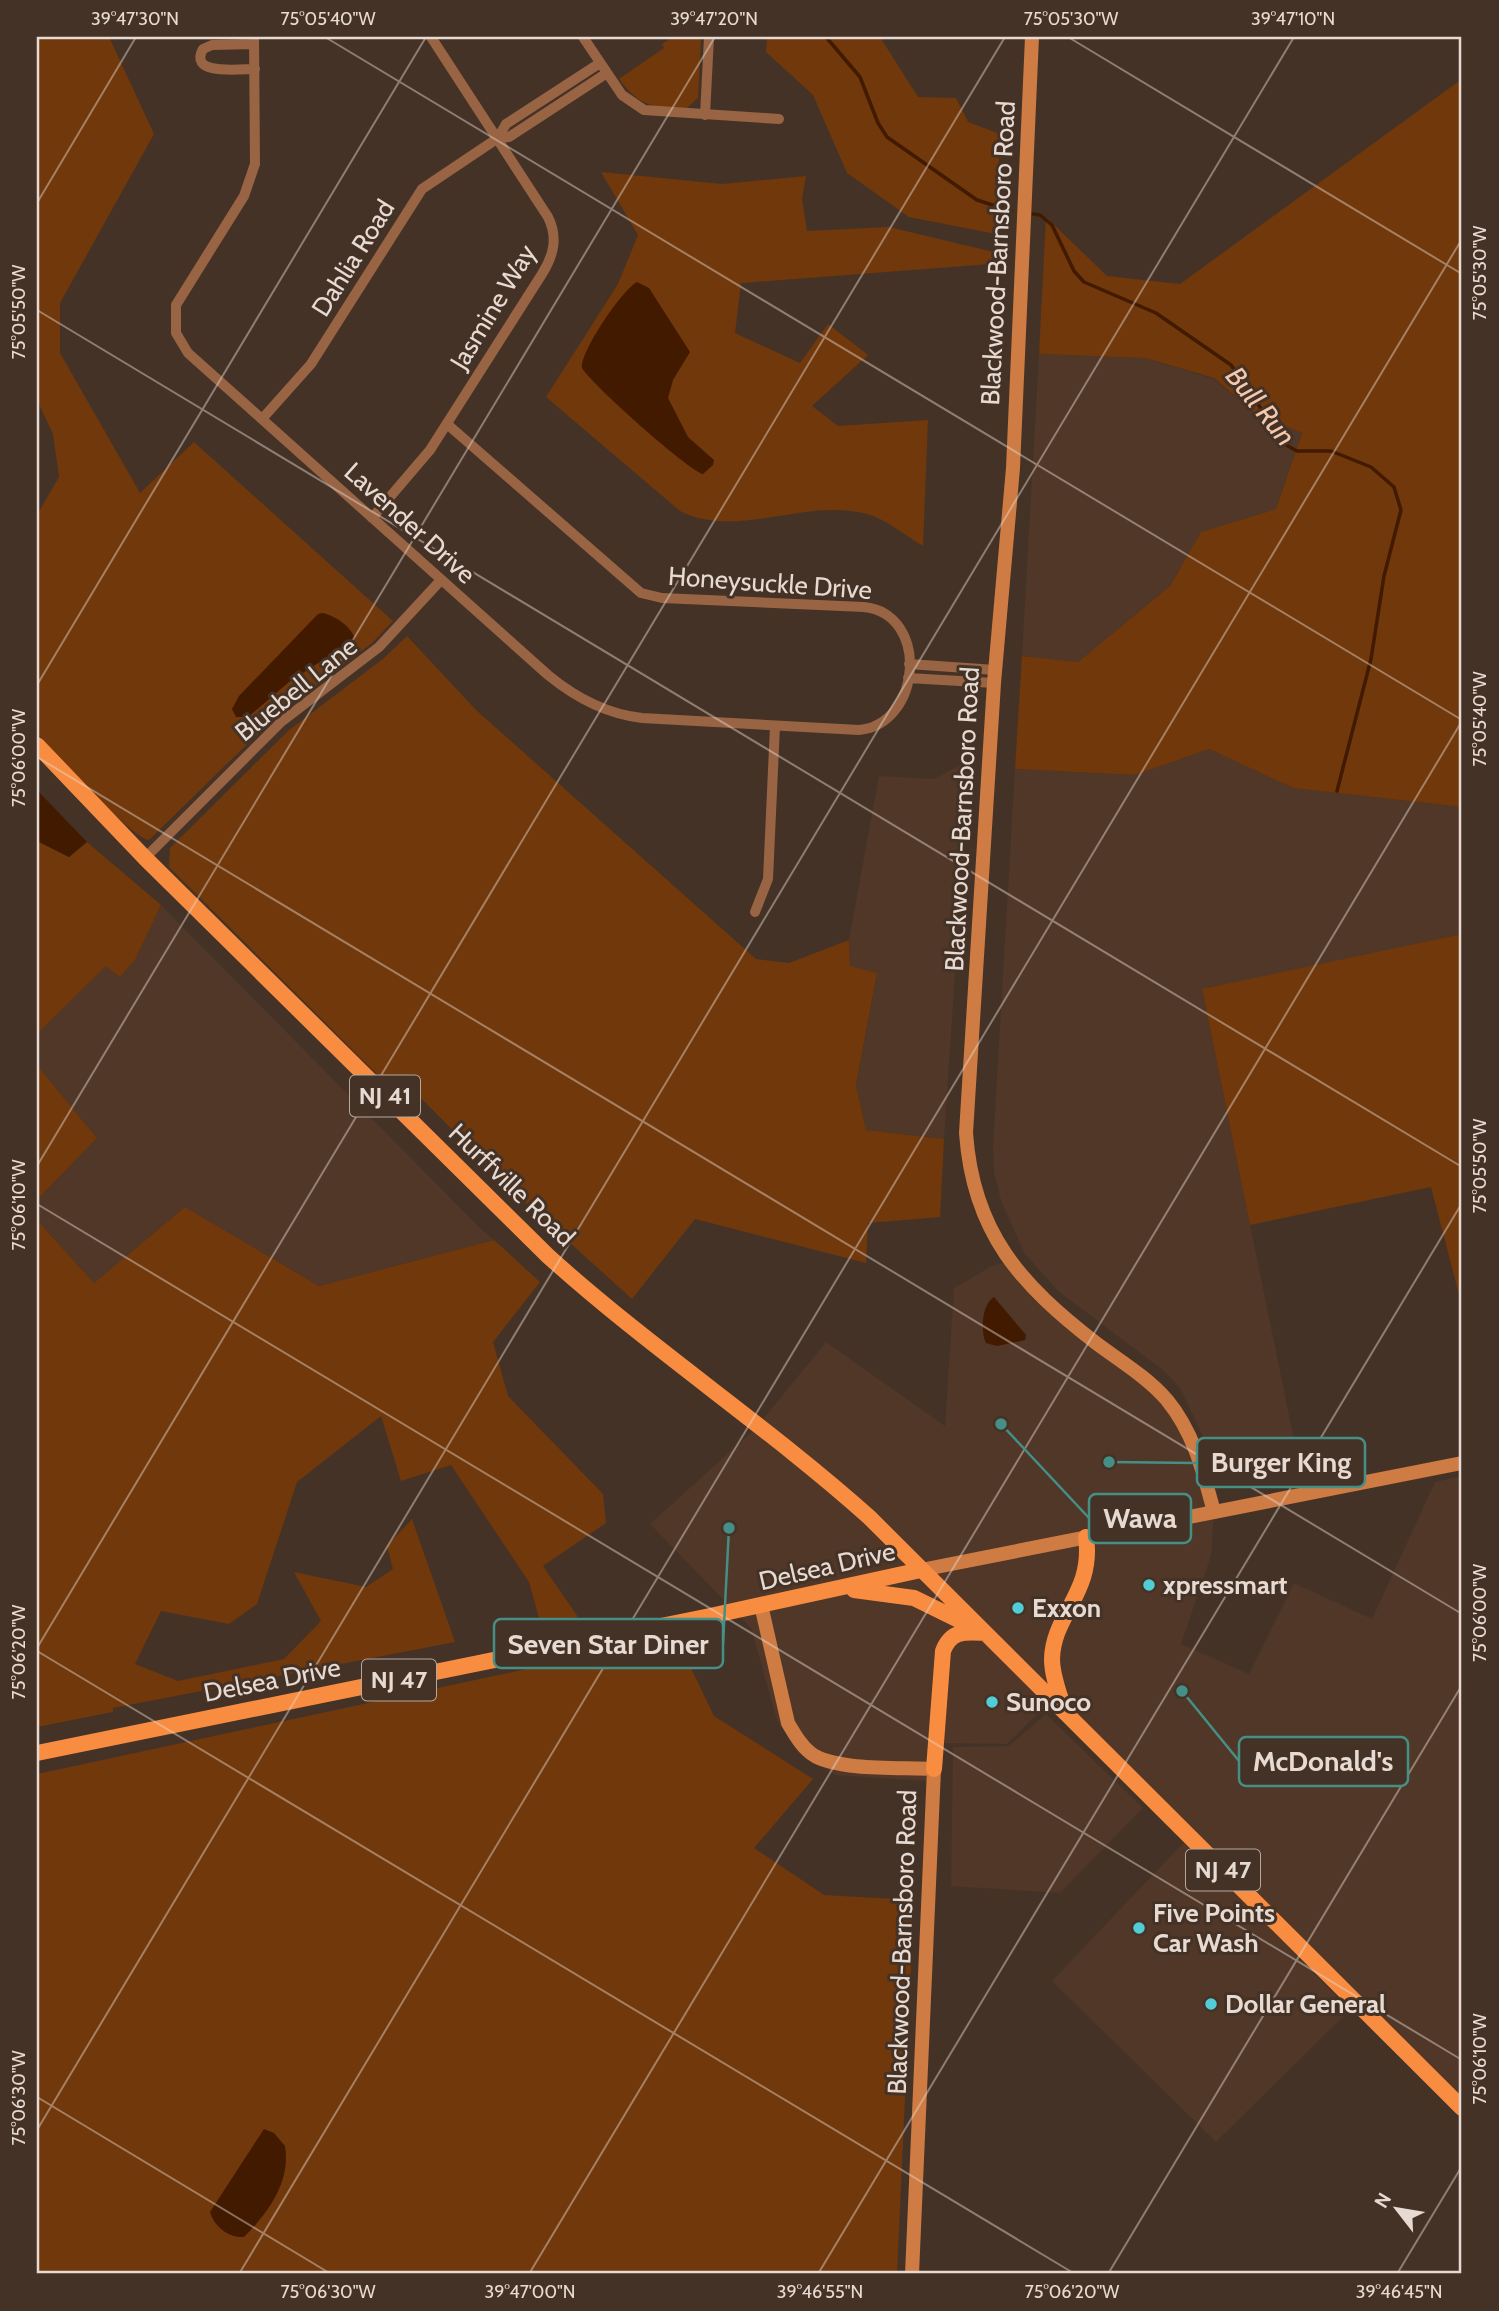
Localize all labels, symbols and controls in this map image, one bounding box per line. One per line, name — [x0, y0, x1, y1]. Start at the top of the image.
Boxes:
text: 39°47'30"N — [91, 8, 179, 30]
text: 75°05'40"W — [281, 8, 375, 30]
text: 39°47'20"N — [670, 8, 758, 30]
text: 75°05'30"W — [1024, 8, 1118, 30]
text: 39°47'10"N — [1251, 8, 1335, 30]
street label: Blackwood-Barnsboro Road — [974, 100, 1022, 406]
street label: Dahlia Road — [305, 194, 401, 322]
text: 75°05'30"W — [1469, 226, 1491, 320]
street label: Jasmine Way — [443, 239, 543, 376]
text: 75°05'50"W — [8, 265, 30, 359]
water label: Bull Run — [1219, 360, 1303, 452]
street label: Lavender Drive — [338, 456, 482, 590]
street label: Honeysuckle Drive — [667, 560, 873, 606]
street label: Bluebell Lane — [229, 630, 363, 748]
street label: Blackwood-Barnsboro Road — [938, 666, 986, 972]
text: 75°05'40"W — [1469, 672, 1491, 766]
text: 75°06'00"W — [8, 709, 30, 807]
road number: NJ 41 — [350, 1076, 420, 1116]
street label: Hurffville Road — [442, 1117, 582, 1253]
text: 75°05'50"W — [1469, 1119, 1491, 1213]
text: 75°06'10"W — [8, 1159, 30, 1251]
callout: Burger King — [1197, 1438, 1365, 1487]
text: Burger King — [1211, 1445, 1351, 1479]
callout: Wawa — [1089, 1494, 1191, 1543]
text: Wawa — [1103, 1501, 1177, 1535]
street label: Delsea Drive — [756, 1535, 898, 1597]
text: 75°06'00"W — [1469, 1564, 1491, 1662]
place label: xpressmart — [1163, 1569, 1287, 1601]
marker: xpressmart — [1141, 1577, 1157, 1593]
place label: Exxon — [1032, 1592, 1101, 1624]
marker: Exxon — [1010, 1600, 1026, 1616]
text: 75°06'20"W — [8, 1605, 30, 1699]
callout: Seven Star Diner — [494, 1619, 723, 1668]
text: Seven Star Diner — [507, 1627, 709, 1661]
street label: Delsea Drive — [201, 1651, 343, 1709]
road number: NJ 47 — [362, 1660, 436, 1700]
place label: Sunoco — [1006, 1686, 1091, 1718]
marker: Sunoco — [984, 1694, 1000, 1710]
callout: McDonald's — [1239, 1737, 1408, 1786]
text: McDonald's — [1253, 1744, 1394, 1778]
street label: Blackwood-Barnsboro Road — [881, 1789, 923, 2095]
road number: NJ 47 — [1186, 1850, 1260, 1891]
place label: Five Points Car Wash — [1153, 1897, 1275, 1959]
marker: Five Points Car Wash — [1131, 1920, 1147, 1936]
place label: Dollar General — [1225, 1988, 1386, 2020]
marker: Dollar General — [1203, 1996, 1219, 2012]
text: 75°06'10"W — [1469, 2013, 1491, 2105]
text: 75°06'30"W — [8, 2050, 30, 2146]
north arrow — [1362, 2174, 1432, 2244]
text: N — [1370, 2189, 1396, 2212]
text: 75°06'30"W — [280, 2281, 376, 2303]
text: 39°47'00"N — [485, 2281, 575, 2303]
text: 39°46'55"N — [777, 2281, 863, 2303]
text: 75°06'20"W — [1025, 2281, 1119, 2303]
text: 39°46'45"N — [1356, 2281, 1442, 2303]

